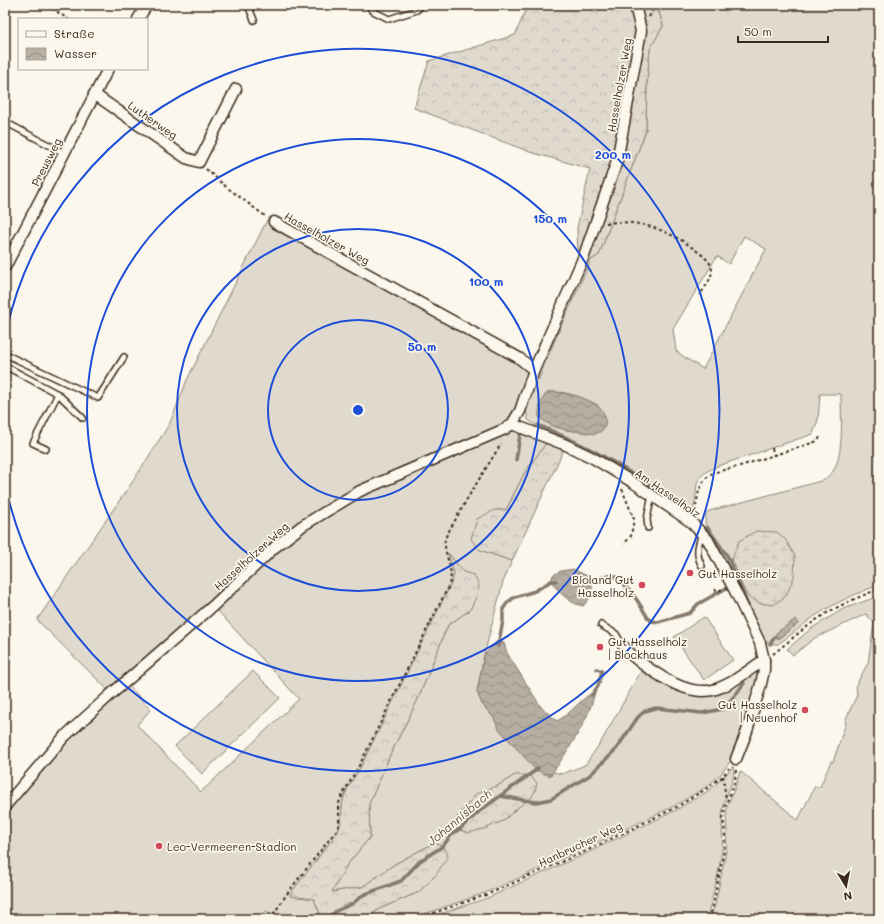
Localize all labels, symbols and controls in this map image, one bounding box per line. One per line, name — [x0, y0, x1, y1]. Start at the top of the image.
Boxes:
legend — [18, 18, 148, 70]
scale bar — [738, 18, 828, 44]
text: 50 m — [744, 23, 772, 39]
text: Straße — [54, 25, 95, 41]
street label: Hasselholzer Weg — [603, 37, 635, 133]
text: Wasser — [54, 45, 97, 61]
street label: Lutherweg — [125, 98, 181, 142]
street label: Preusweg — [27, 135, 65, 189]
text: 200 m — [595, 146, 631, 162]
street label: Hasselholzer Weg — [282, 208, 372, 268]
text: 150 m — [533, 210, 567, 226]
text: 100 m — [469, 273, 503, 289]
text: 50 m — [408, 338, 436, 354]
centre of rings — [351, 403, 365, 417]
street label: Am Hasselholz — [632, 465, 704, 521]
street label: Hasselholzer Weg — [211, 519, 291, 593]
place label: Gut Hasselholz — [698, 566, 777, 581]
marker: Gut Hasselholz — [685, 568, 695, 578]
place label: Bioland Gut Hasselholz — [572, 572, 634, 600]
marker: Bioland Gut Hasselholz — [637, 580, 647, 590]
place label: Gut Hasselholz | Blockhaus — [608, 634, 687, 662]
marker: Gut Hasselholz | Blockhaus — [595, 642, 605, 652]
place label: Gut Hasselholz | Neuenhof — [718, 697, 798, 725]
marker: Gut Hasselholz | Neuenhof — [800, 705, 810, 715]
water label: Johannisbach — [423, 785, 495, 849]
street label: Hanbrucher Weg — [536, 818, 624, 870]
place label: Leo-Vermeeren-Stadion — [167, 839, 296, 854]
marker: Leo-Vermeeren-Stadion — [154, 841, 164, 851]
north arrow — [826, 866, 866, 906]
text: N — [842, 888, 853, 904]

